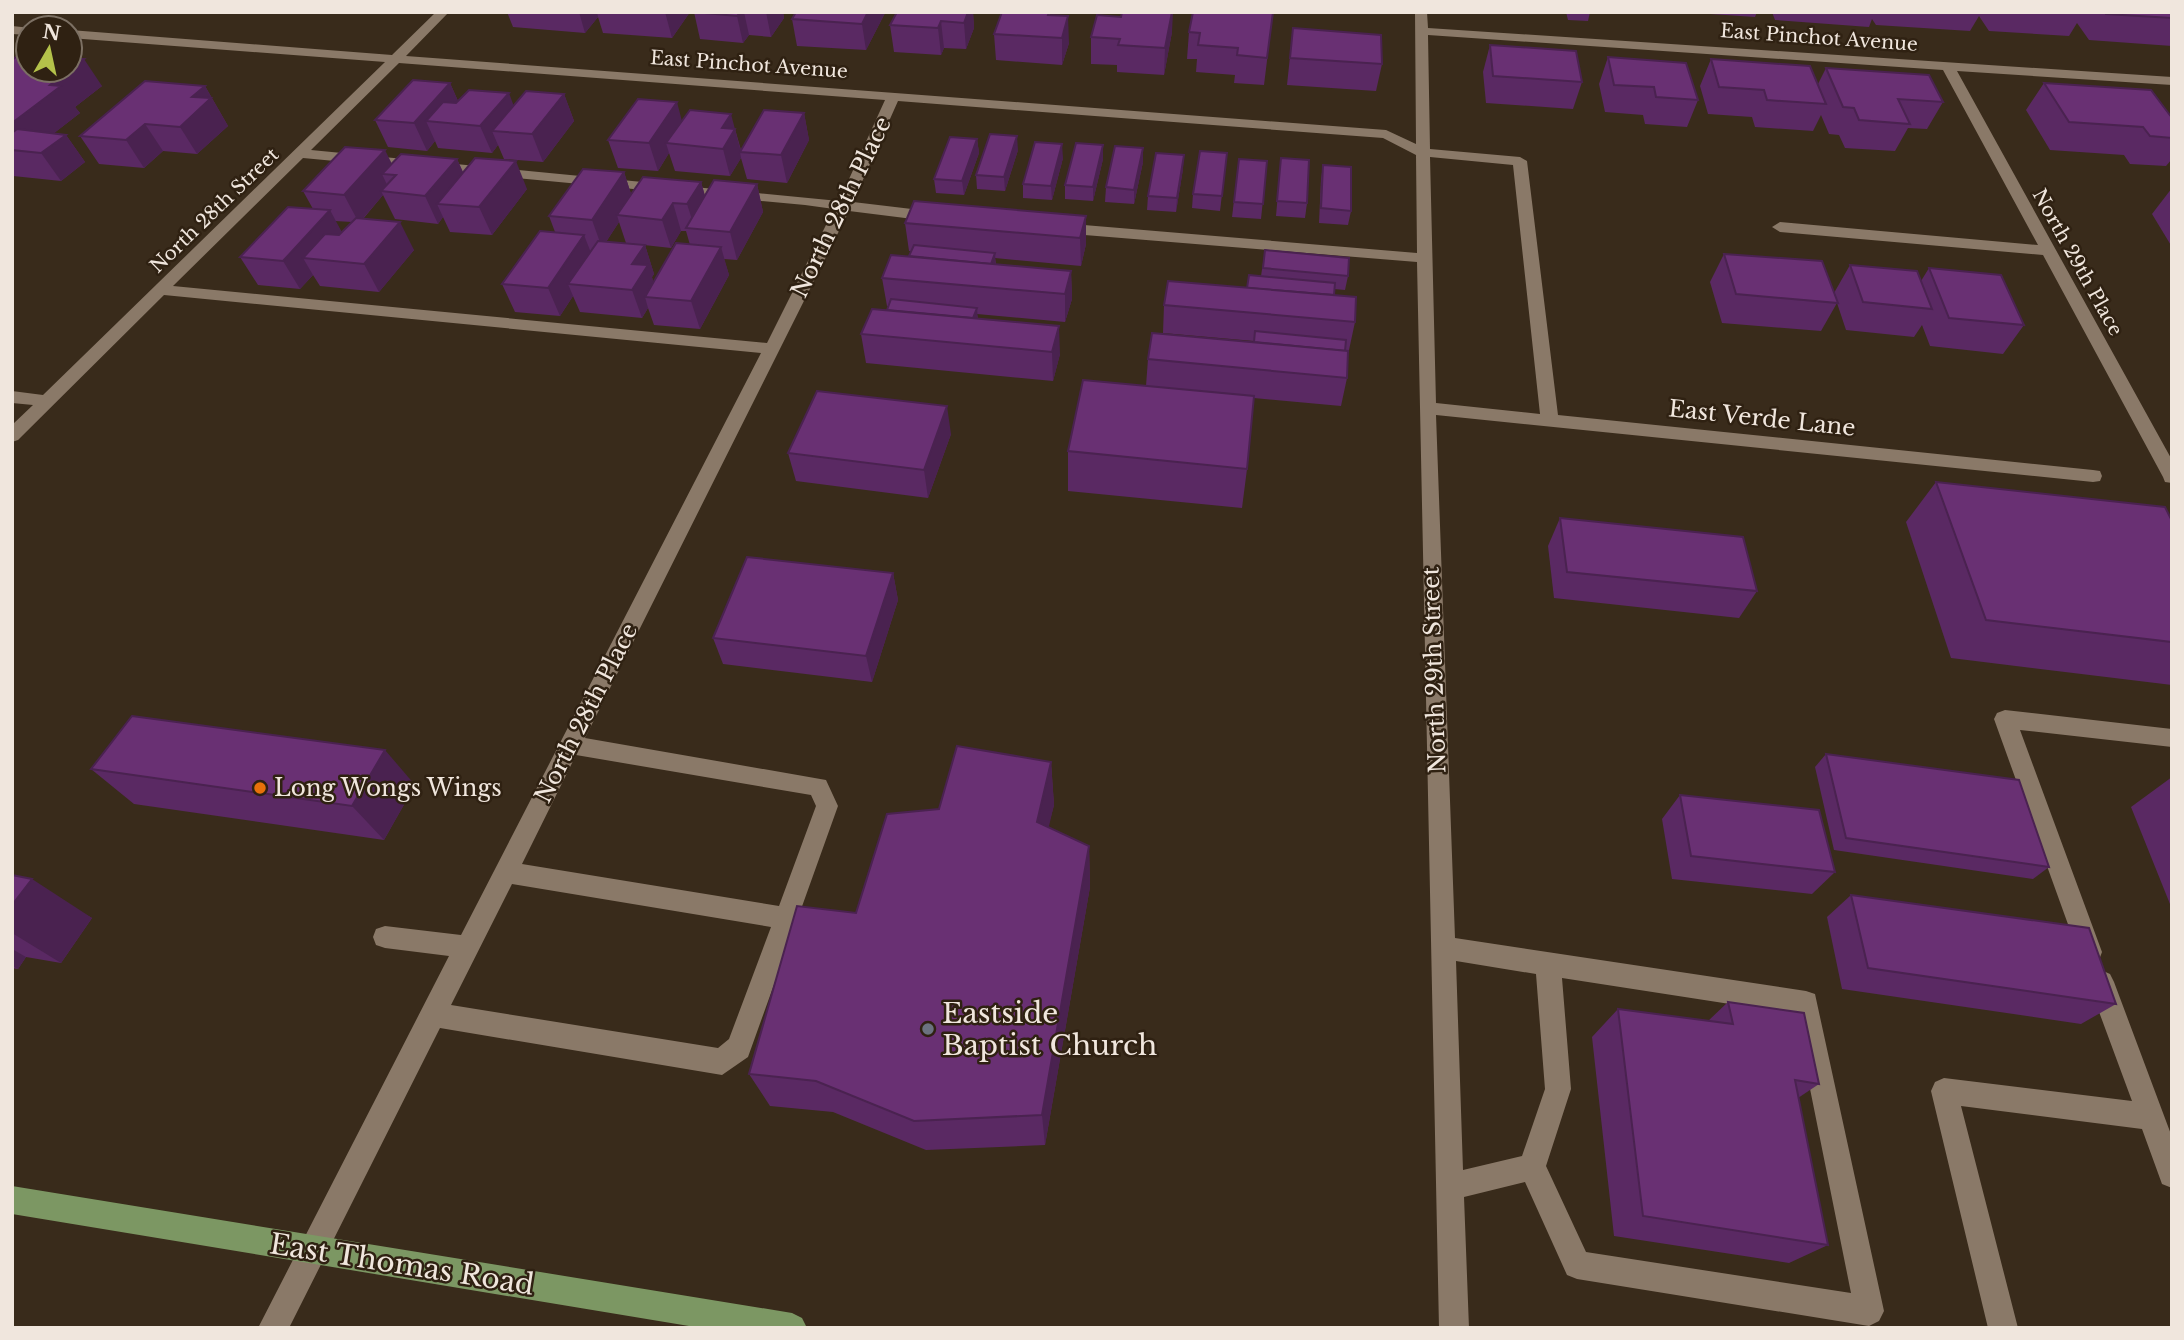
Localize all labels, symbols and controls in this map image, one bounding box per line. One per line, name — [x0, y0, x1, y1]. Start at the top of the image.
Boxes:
north arrow — [14, 14, 84, 84]
street label: East Pinchot Avenue — [1719, 19, 1919, 56]
text: N — [41, 20, 62, 45]
street label: East Pinchot Avenue — [649, 46, 849, 83]
street label: North 28th Place — [785, 112, 897, 302]
street label: North 28th Street — [145, 143, 284, 278]
street label: North 29th Place — [2028, 185, 2127, 340]
street label: East Verde Lane — [1667, 394, 1857, 442]
street label: North 29th Street — [1416, 566, 1452, 774]
street label: North 28th Place — [529, 618, 643, 808]
place label: Long Wongs Wings — [274, 774, 502, 802]
marker: Long Wongs Wings — [252, 780, 268, 796]
place label: Eastside Baptist Church — [942, 996, 1157, 1063]
marker: Eastside Baptist Church — [920, 1021, 936, 1037]
street label: East Thomas Road — [267, 1226, 537, 1303]

